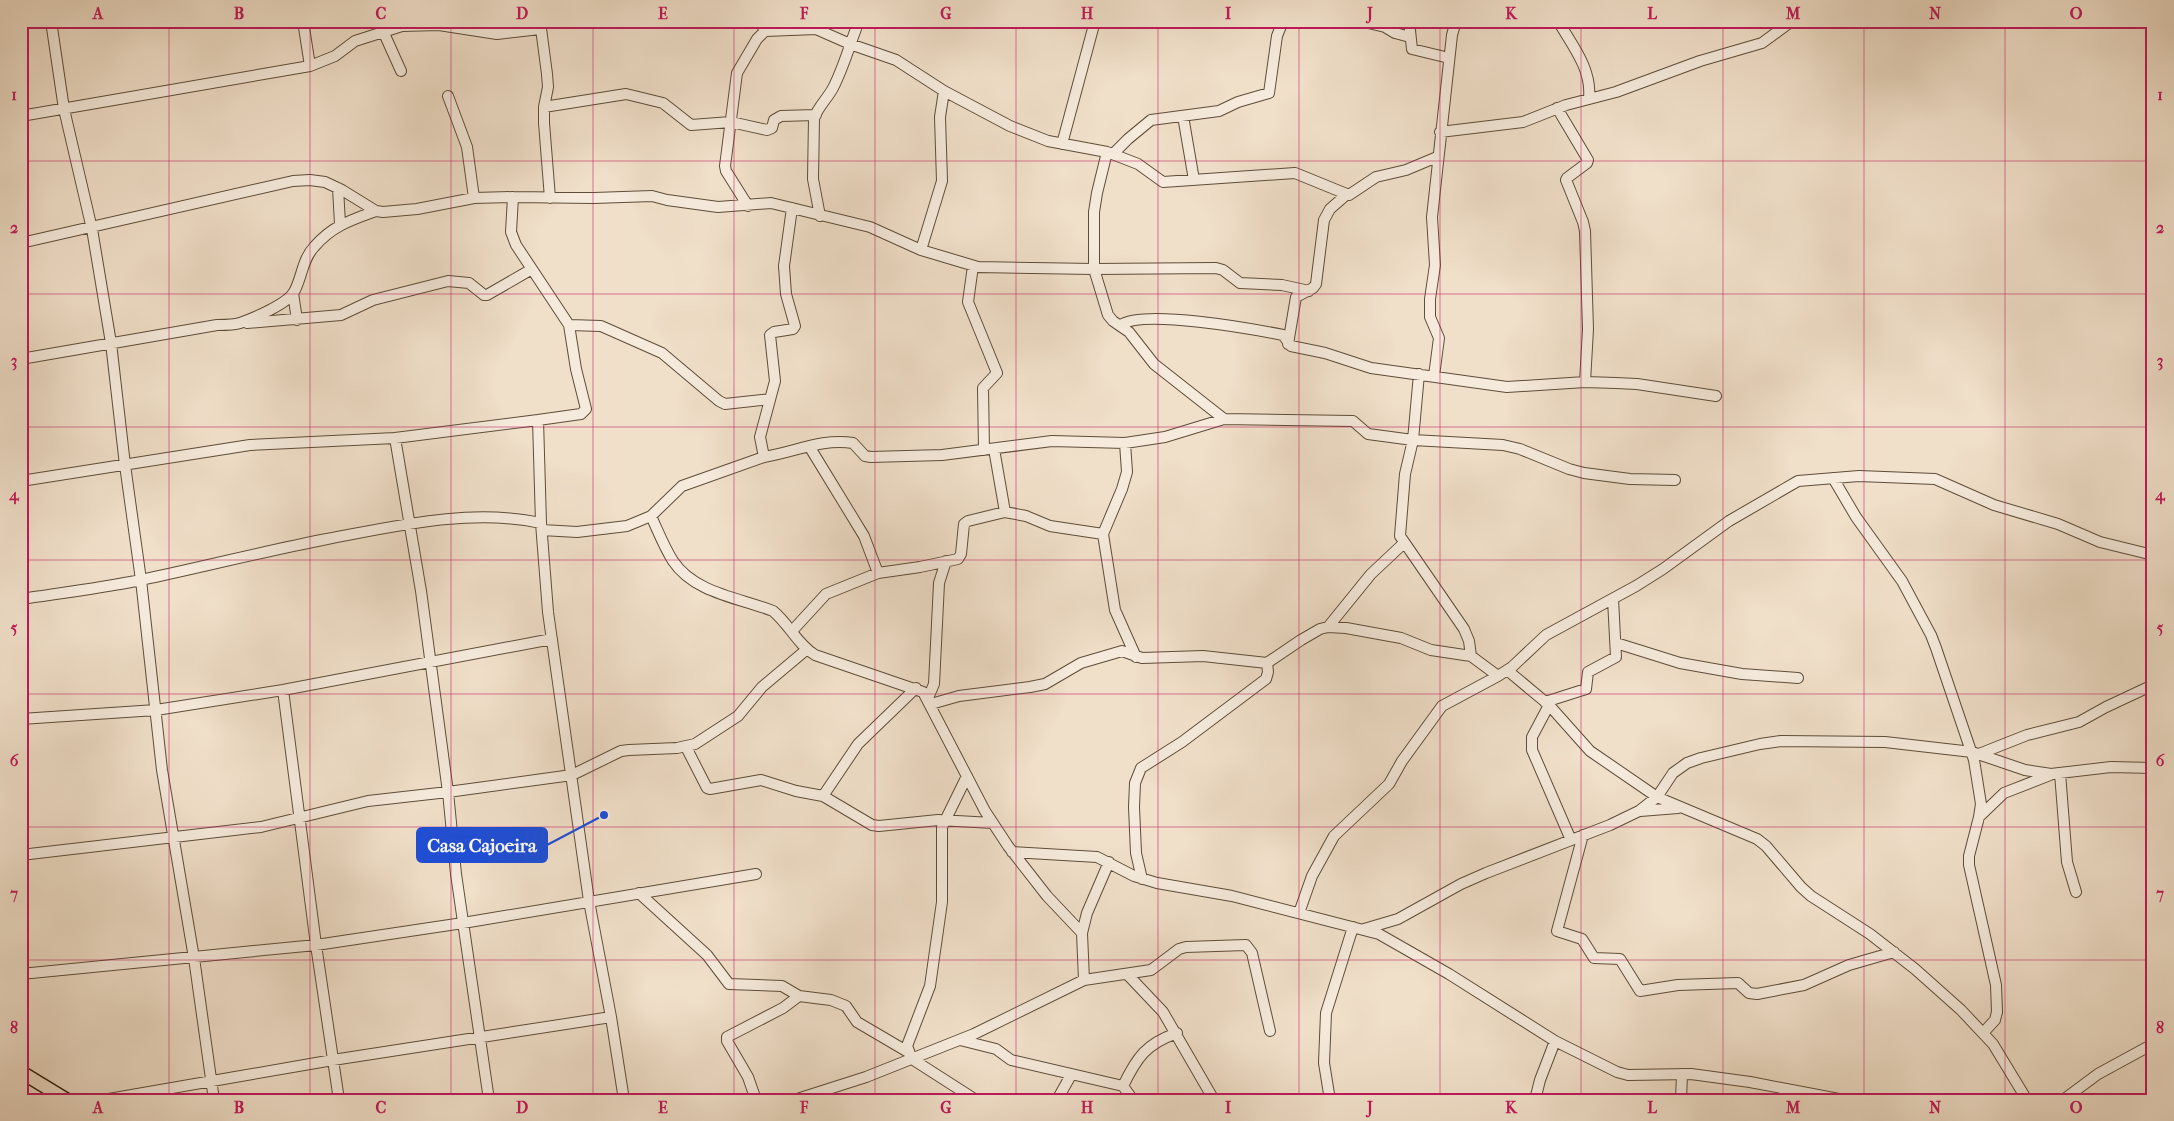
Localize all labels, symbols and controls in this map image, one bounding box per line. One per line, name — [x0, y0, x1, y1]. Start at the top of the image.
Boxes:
text: A — [92, 4, 104, 23]
text: B — [234, 4, 244, 23]
text: C — [376, 4, 387, 23]
text: D — [516, 4, 528, 23]
text: E — [658, 4, 668, 23]
text: F — [799, 4, 809, 23]
text: G — [940, 4, 952, 23]
text: H — [1081, 4, 1094, 23]
text: I — [1225, 4, 1232, 23]
text: J — [1365, 4, 1373, 24]
text: K — [1505, 4, 1518, 23]
text: L — [1647, 4, 1657, 23]
text: M — [1785, 4, 1801, 23]
text: N — [1929, 4, 1942, 23]
text: O — [2070, 4, 2083, 23]
text: 1 — [11, 85, 17, 104]
text: 1 — [2157, 85, 2163, 104]
text: 2 — [10, 218, 18, 237]
text: 2 — [2156, 218, 2164, 237]
text: 3 — [11, 351, 17, 371]
text: 3 — [2157, 351, 2163, 371]
text: 4 — [8, 485, 20, 505]
text: 4 — [2154, 485, 2166, 505]
text: 5 — [11, 618, 18, 637]
text: 5 — [2157, 618, 2164, 637]
text: 6 — [10, 751, 19, 770]
text: 6 — [2156, 751, 2165, 770]
callout: Casa Cajoeira — [417, 828, 547, 862]
text: Casa Cajoeira — [427, 835, 538, 857]
text: 7 — [9, 884, 18, 903]
text: 7 — [2155, 884, 2164, 903]
text: 8 — [10, 1018, 18, 1037]
text: 8 — [2156, 1018, 2164, 1037]
text: A — [92, 1098, 104, 1117]
text: B — [234, 1098, 244, 1117]
text: C — [376, 1098, 387, 1117]
text: D — [516, 1098, 528, 1117]
text: E — [658, 1098, 668, 1117]
text: F — [799, 1098, 809, 1117]
text: G — [940, 1098, 952, 1117]
text: H — [1081, 1098, 1094, 1117]
text: I — [1225, 1098, 1232, 1117]
text: J — [1365, 1098, 1373, 1118]
text: K — [1505, 1098, 1518, 1117]
text: L — [1647, 1098, 1657, 1117]
text: M — [1785, 1098, 1801, 1117]
text: N — [1929, 1098, 1942, 1117]
text: O — [2070, 1098, 2083, 1117]

